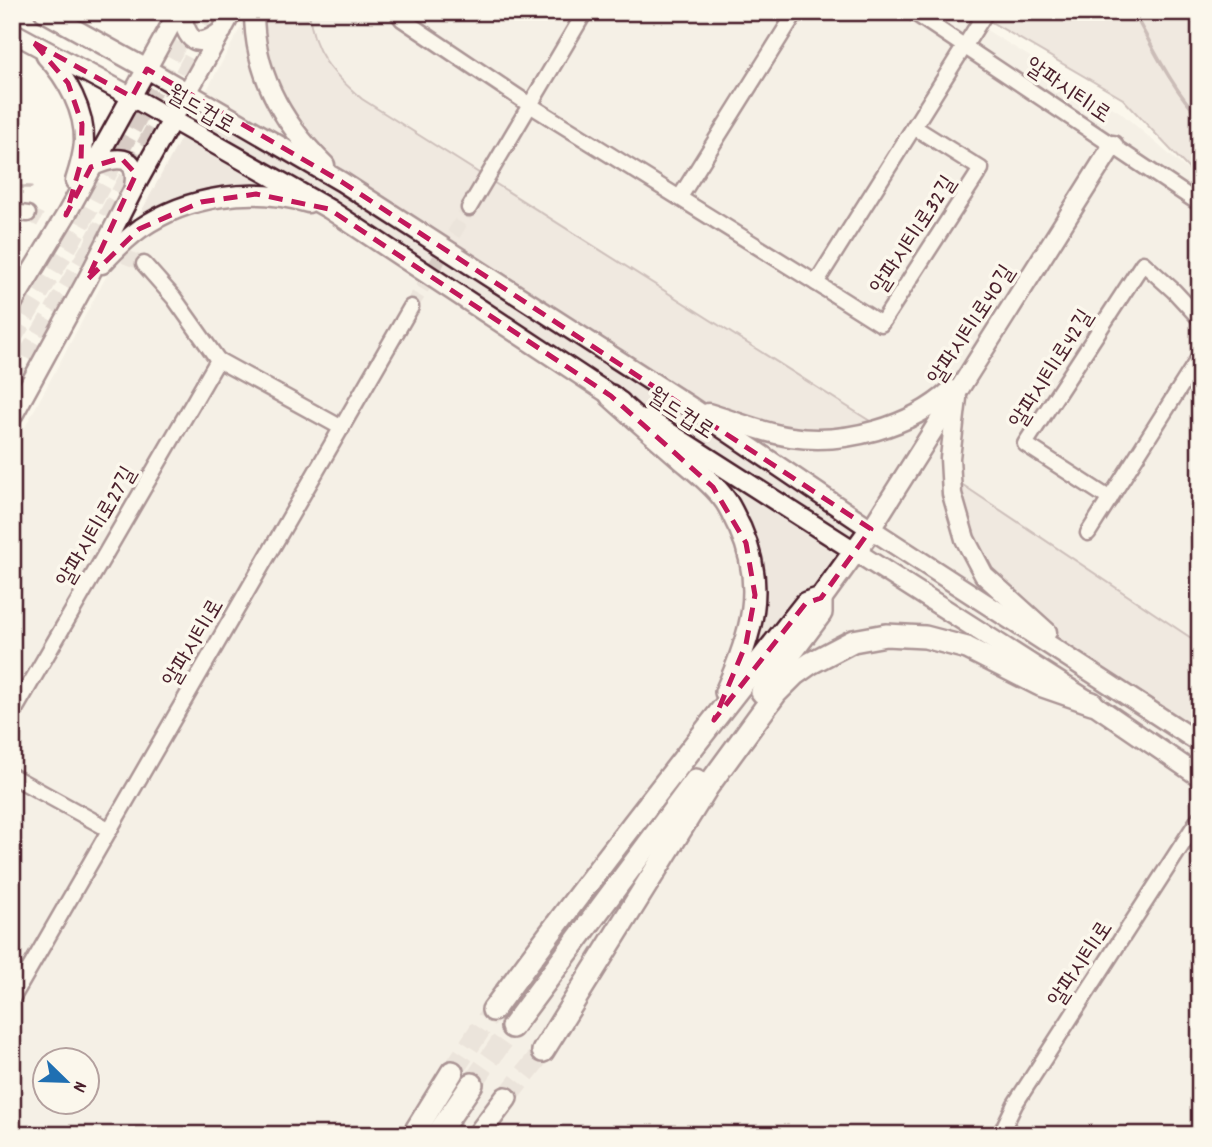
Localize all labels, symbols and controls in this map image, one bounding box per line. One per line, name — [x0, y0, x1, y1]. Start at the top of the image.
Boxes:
street label: 알파시티1로 — [1017, 51, 1117, 133]
street label: 월드컵로 — [160, 78, 241, 144]
street label: 알파시티1로32길 — [864, 170, 966, 302]
street label: 알파시티1로40길 — [921, 259, 1024, 393]
street label: 알파시티1로42길 — [1003, 304, 1103, 436]
street label: 월드컵로 — [640, 381, 720, 449]
street label: 알파시티1로27길 — [50, 461, 146, 594]
street label: 알파시티1로 — [156, 593, 234, 694]
street label: 알파시티1로 — [1042, 915, 1122, 1015]
north arrow — [32, 1046, 102, 1116]
text: N — [64, 1077, 93, 1096]

